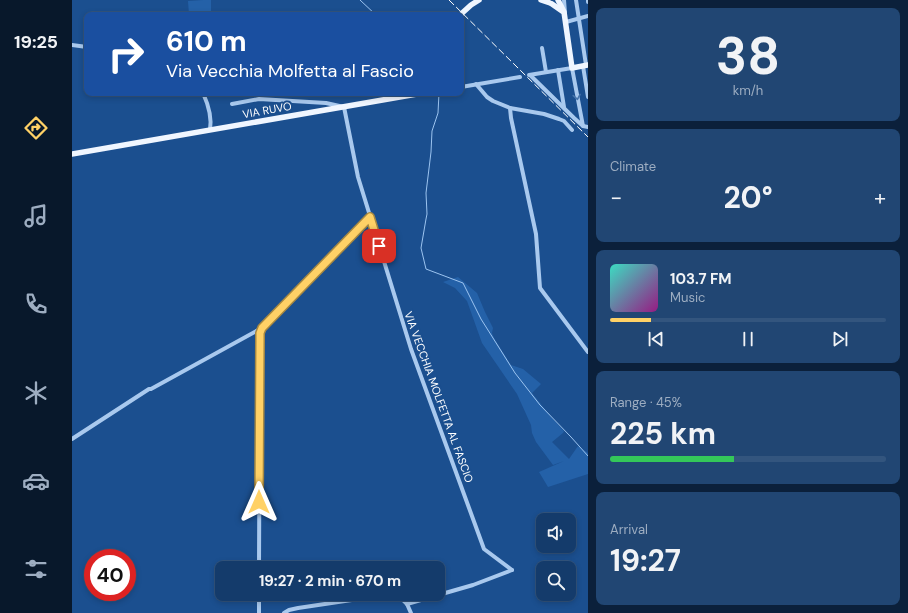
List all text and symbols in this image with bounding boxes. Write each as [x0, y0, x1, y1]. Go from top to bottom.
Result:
text: 38 [716, 22, 780, 90]
text: 610 m [166, 23, 247, 60]
icon: right [100, 28, 152, 80]
text: 19:25 [14, 30, 58, 54]
text: Via Vecchia Molfetta al Fascio [166, 59, 414, 83]
text: km/h [733, 82, 763, 99]
one-way arrow [573, 94, 581, 100]
street label: VIA RUVO [241, 99, 293, 121]
icon: directions [22, 114, 50, 142]
text: Climate [610, 158, 656, 175]
text: 20° [723, 178, 773, 217]
text: − [610, 183, 622, 212]
text: + [874, 183, 886, 212]
icon: music [22, 202, 50, 230]
pin [362, 229, 396, 263]
icon: arrive [368, 235, 390, 257]
text: 103.7 FM [670, 269, 732, 289]
text: Music [670, 289, 705, 306]
icon: phone [22, 290, 50, 318]
street label: VIA VECCHIA MOLFETTA AL FASCIO [401, 310, 477, 484]
icon: previous [645, 328, 667, 350]
icon: pause [737, 328, 759, 350]
icon: next [829, 328, 851, 350]
icon: climate [22, 379, 50, 407]
text: Range · 45% [610, 394, 682, 411]
text: 225 km [610, 414, 716, 453]
icon: car [22, 467, 50, 495]
position arrow [238, 481, 280, 523]
map controls [536, 513, 576, 601]
button: sound [536, 513, 576, 553]
text: Arrival [610, 521, 648, 538]
text: 19:27 [610, 541, 681, 580]
speed limit sign: 40 [84, 549, 136, 601]
icon: filters [22, 555, 50, 583]
button: search [536, 561, 576, 601]
text: 19:27 · 2 min · 670 m [259, 571, 401, 591]

